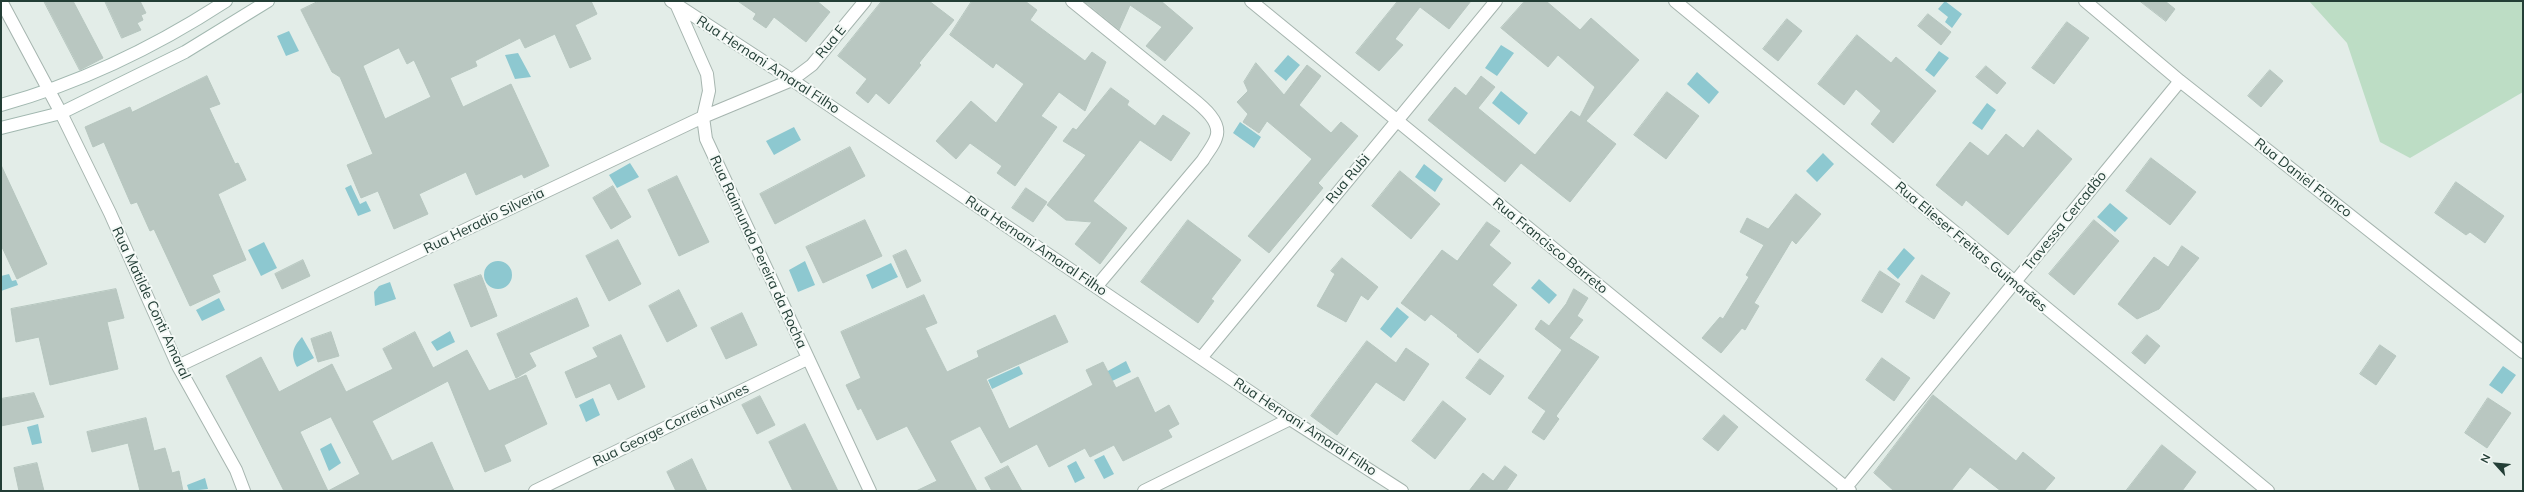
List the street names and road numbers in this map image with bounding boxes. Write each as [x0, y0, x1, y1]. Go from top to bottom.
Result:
street label: Rua Hernani Amaral Filho [693, 12, 843, 118]
street label: Rua E [812, 22, 850, 62]
street label: Rua Daniel Franco [2251, 135, 2355, 221]
street label: Rua Rubi [1323, 151, 1373, 207]
street label: Rua Raimundo Pereira da Rocha [706, 153, 810, 351]
street label: Travessa Cercadão [2020, 168, 2110, 274]
street label: Rua Elieser Freitas Guimarães [1891, 178, 2051, 316]
street label: Rua Heradio Silveria [421, 184, 547, 258]
street label: Rua Hernani Amaral Filho [962, 192, 1110, 300]
street label: Rua Francisco Barreto [1489, 194, 1611, 298]
street label: Rua Matilde Conti Amaral [108, 224, 194, 382]
street label: Rua Hernani Amaral Filho [1230, 374, 1380, 480]
street label: Rua George Correia Nunes [590, 380, 752, 470]

